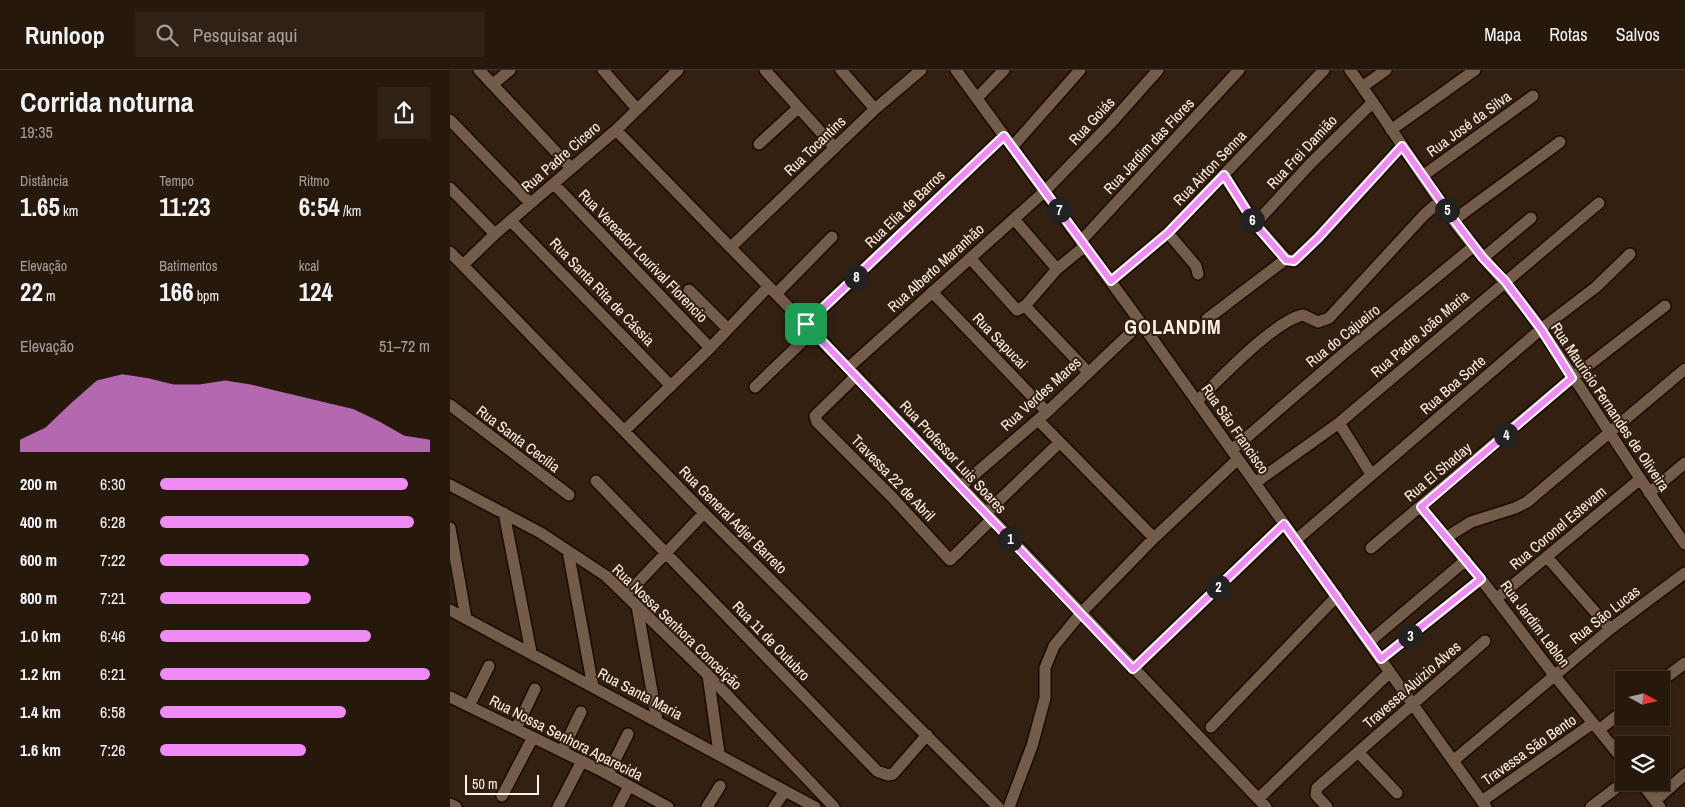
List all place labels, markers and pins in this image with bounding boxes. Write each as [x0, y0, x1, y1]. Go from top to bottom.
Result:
pin: 7 [1046, 198, 1072, 222]
pin: 5 [1434, 198, 1460, 222]
pin: 6 [1240, 208, 1264, 232]
pin: 8 [844, 264, 868, 290]
pin [785, 303, 827, 345]
pin: 4 [1494, 422, 1518, 448]
pin: 1 [998, 526, 1022, 552]
pin: 2 [1206, 574, 1230, 600]
pin: 3 [1398, 624, 1422, 648]

